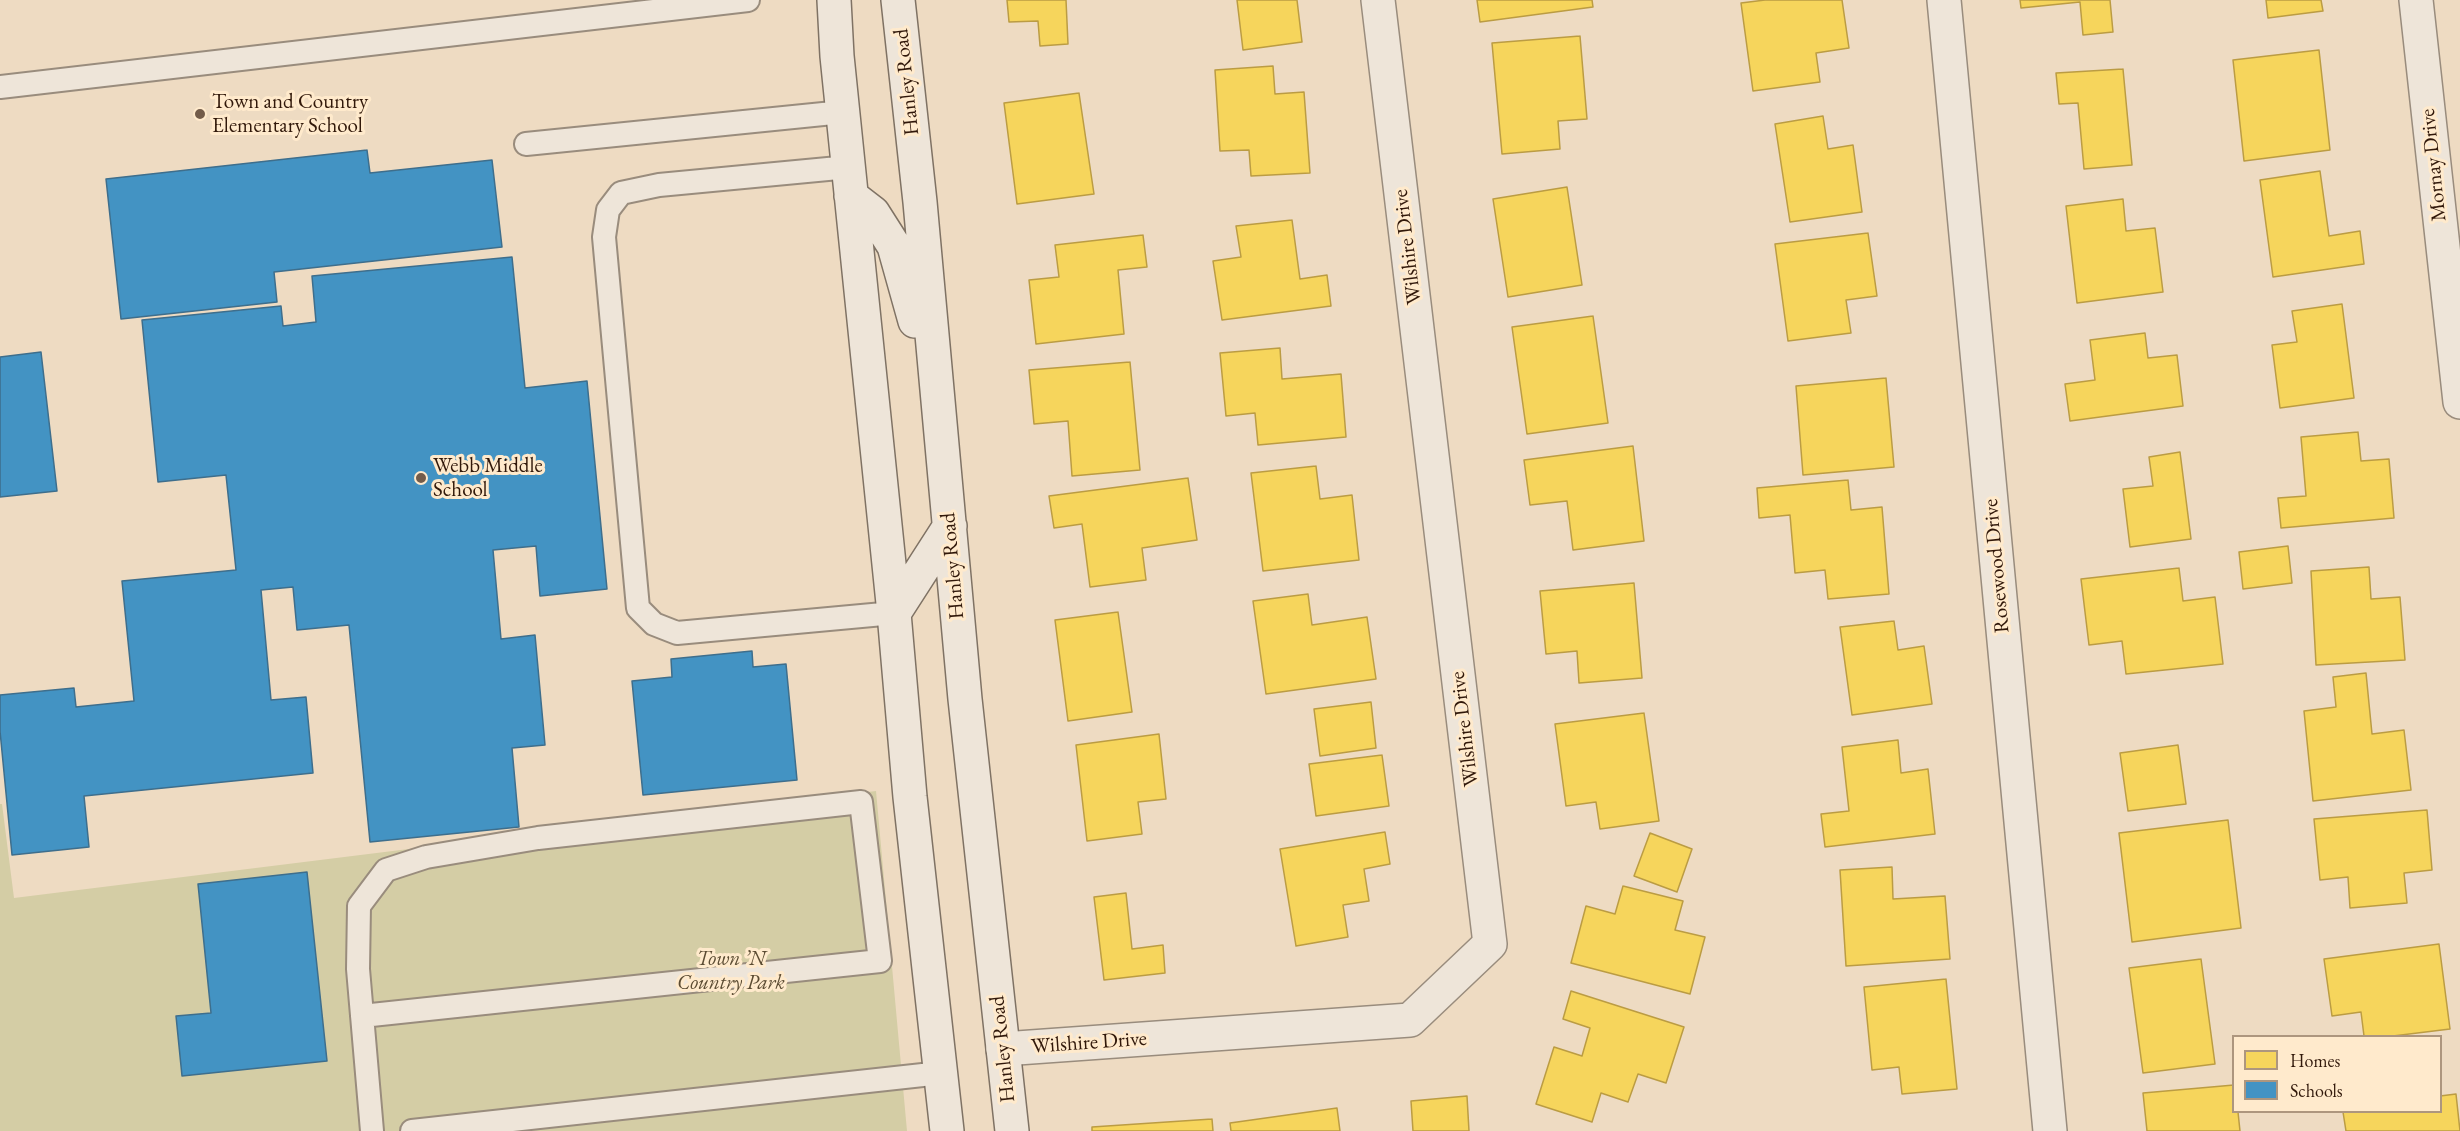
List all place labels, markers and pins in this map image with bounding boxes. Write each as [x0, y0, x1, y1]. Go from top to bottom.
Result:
place label: Town and Country Elementary School [212, 89, 368, 139]
marker: Town and Country Elementary School [193, 107, 207, 121]
place label: Webb Middle School [433, 453, 543, 503]
marker: Webb Middle School [414, 471, 428, 485]

